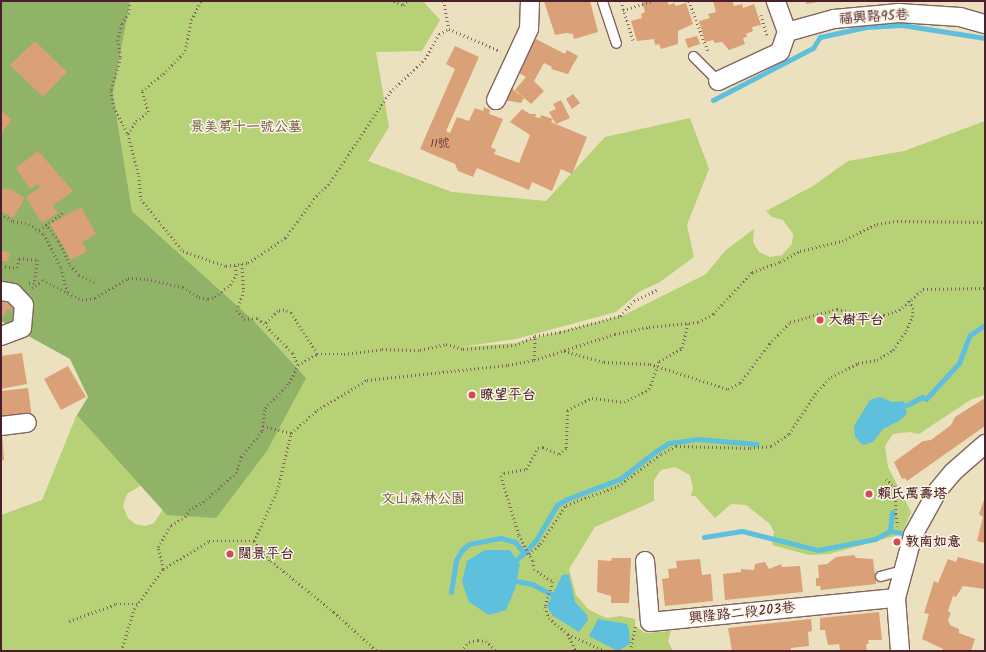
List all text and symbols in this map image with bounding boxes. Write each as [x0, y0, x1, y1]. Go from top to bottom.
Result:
street label: 福興路95巷 [838, 6, 910, 28]
park label: 景美第十一號公墓 [190, 119, 302, 135]
house number: 11號 [430, 137, 450, 151]
place label: 大樹平台 [828, 312, 884, 328]
marker: 大樹平台 [815, 315, 825, 325]
place label: 瞭望平台 [480, 387, 536, 403]
marker: 瞭望平台 [467, 390, 477, 400]
place label: 賴氏萬壽塔 [877, 486, 947, 502]
marker: 賴氏萬壽塔 [864, 489, 874, 499]
park label: 文山森林公園 [381, 491, 465, 507]
place label: 敦南如意 [905, 534, 961, 550]
marker: 敦南如意 [892, 537, 902, 547]
place label: 闊景平台 [238, 546, 294, 562]
marker: 闊景平台 [225, 549, 235, 559]
street label: 興隆路二段203巷 [688, 599, 796, 627]

